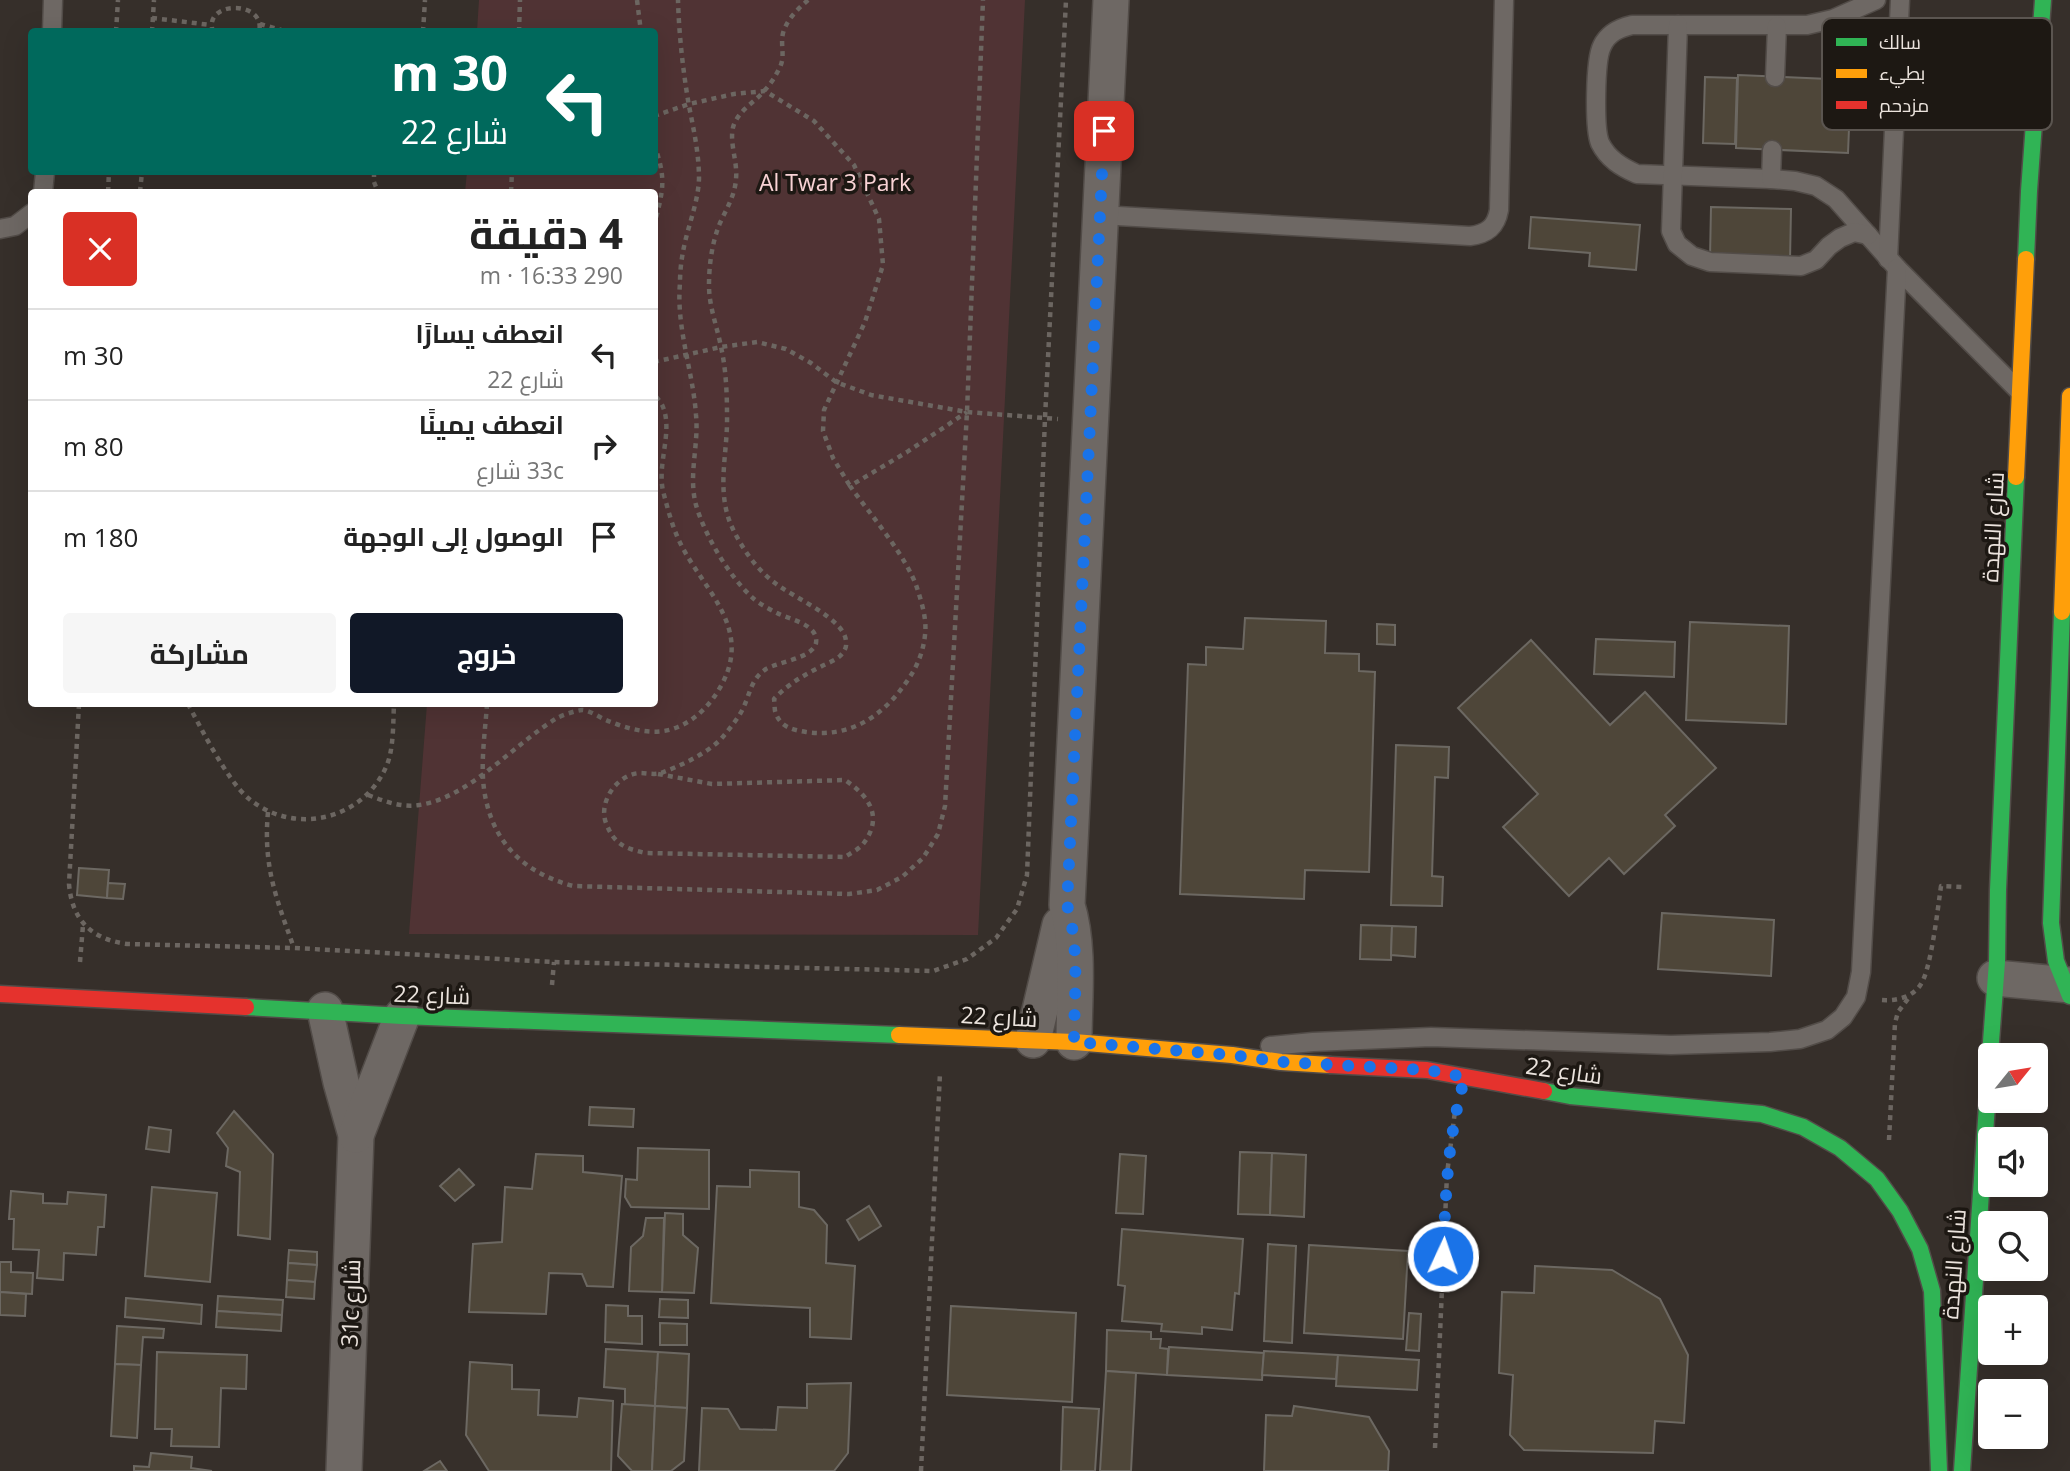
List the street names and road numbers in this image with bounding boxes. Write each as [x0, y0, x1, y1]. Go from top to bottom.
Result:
street label: شارع النهدة [1973, 471, 2012, 583]
street label: شارع 22 [393, 977, 471, 1012]
street label: شارع 22 [960, 998, 1038, 1035]
street label: شارع 22 [1524, 1049, 1604, 1092]
street label: شارع النهدة [1933, 1208, 1974, 1320]
street label: 31c شارع [332, 1259, 369, 1347]

